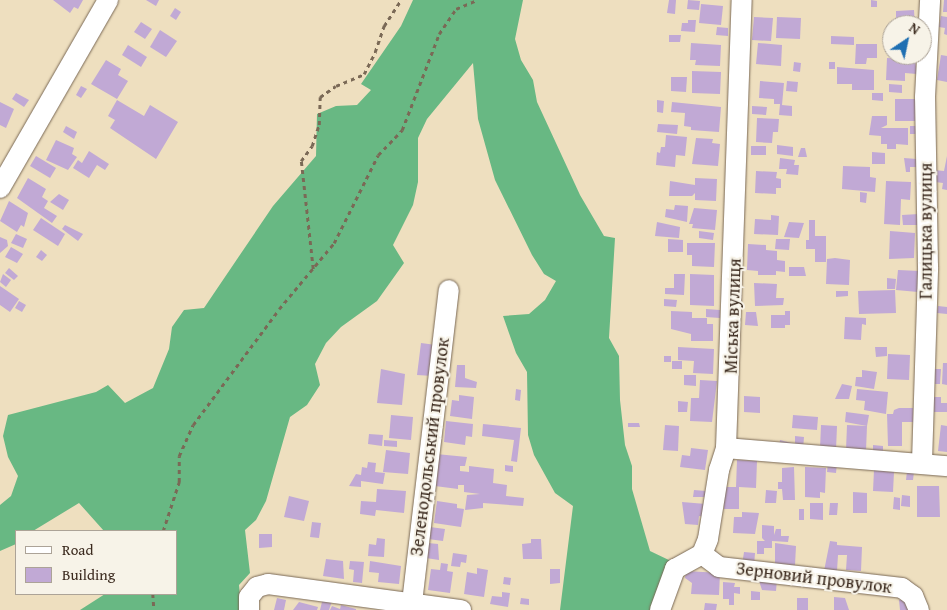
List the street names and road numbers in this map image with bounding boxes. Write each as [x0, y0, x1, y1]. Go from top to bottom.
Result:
street label: Галицька вулиця [915, 163, 937, 299]
street label: Міська вулиця [720, 258, 746, 374]
street label: Зеленодольський провулок [406, 337, 454, 557]
street label: Зерновий провулок [735, 558, 893, 598]

